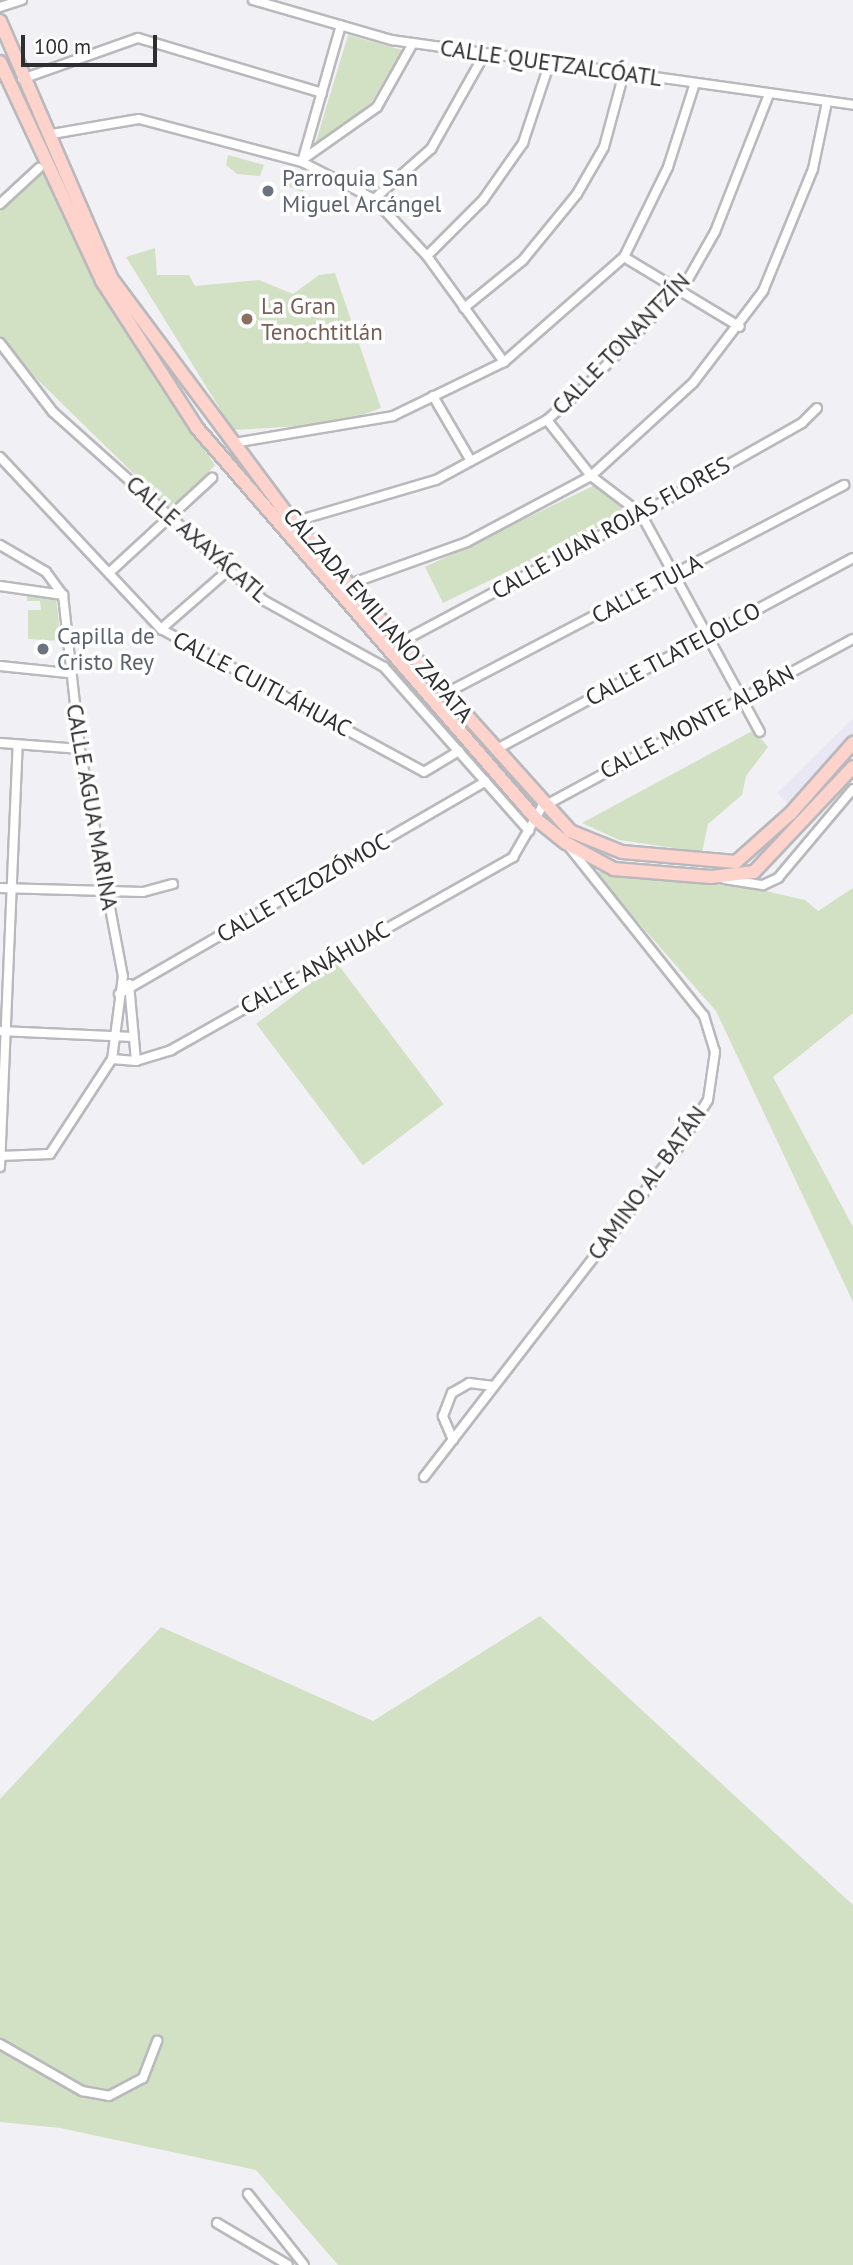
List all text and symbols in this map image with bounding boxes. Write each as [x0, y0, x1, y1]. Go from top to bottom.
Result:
scale bar [24, 21, 161, 65]
text: 100 m [34, 33, 91, 60]
street label: CALLE QUETZALCÓATL [438, 34, 664, 92]
place label: Parroquia San Miguel Arcángel [282, 164, 442, 218]
marker: Parroquia San Miguel Arcángel [260, 183, 276, 199]
street label: CALLE TONANTZÍN [546, 267, 696, 421]
place label: La Gran Tenochtitlán [261, 292, 383, 346]
marker: La Gran Tenochtitlán [239, 311, 255, 327]
street label: CALLE JUAN ROJAS FLORES [487, 451, 735, 605]
street label: CALLE AXAYÁCATL [120, 470, 274, 608]
street label: CALZADA EMILIANO ZAPATA [277, 501, 479, 729]
street label: CALLE TULA [587, 548, 707, 630]
street label: CALLE TLATELOLCO [581, 596, 765, 712]
place label: Capilla de Cristo Rey [57, 622, 155, 676]
street label: CALLE CUITLÁHUAC [168, 625, 356, 743]
marker: Capilla de Cristo Rey [35, 641, 51, 657]
street label: CALLE MONTE ALBÁN [595, 659, 799, 785]
street label: CALLE AGUA MARINA [60, 701, 124, 913]
street label: CALLE TEZOZÓMOC [212, 827, 394, 949]
street label: CALLE ANÁHUAC [235, 915, 395, 1021]
street label: CAMINO AL BATÁN [581, 1100, 713, 1266]

